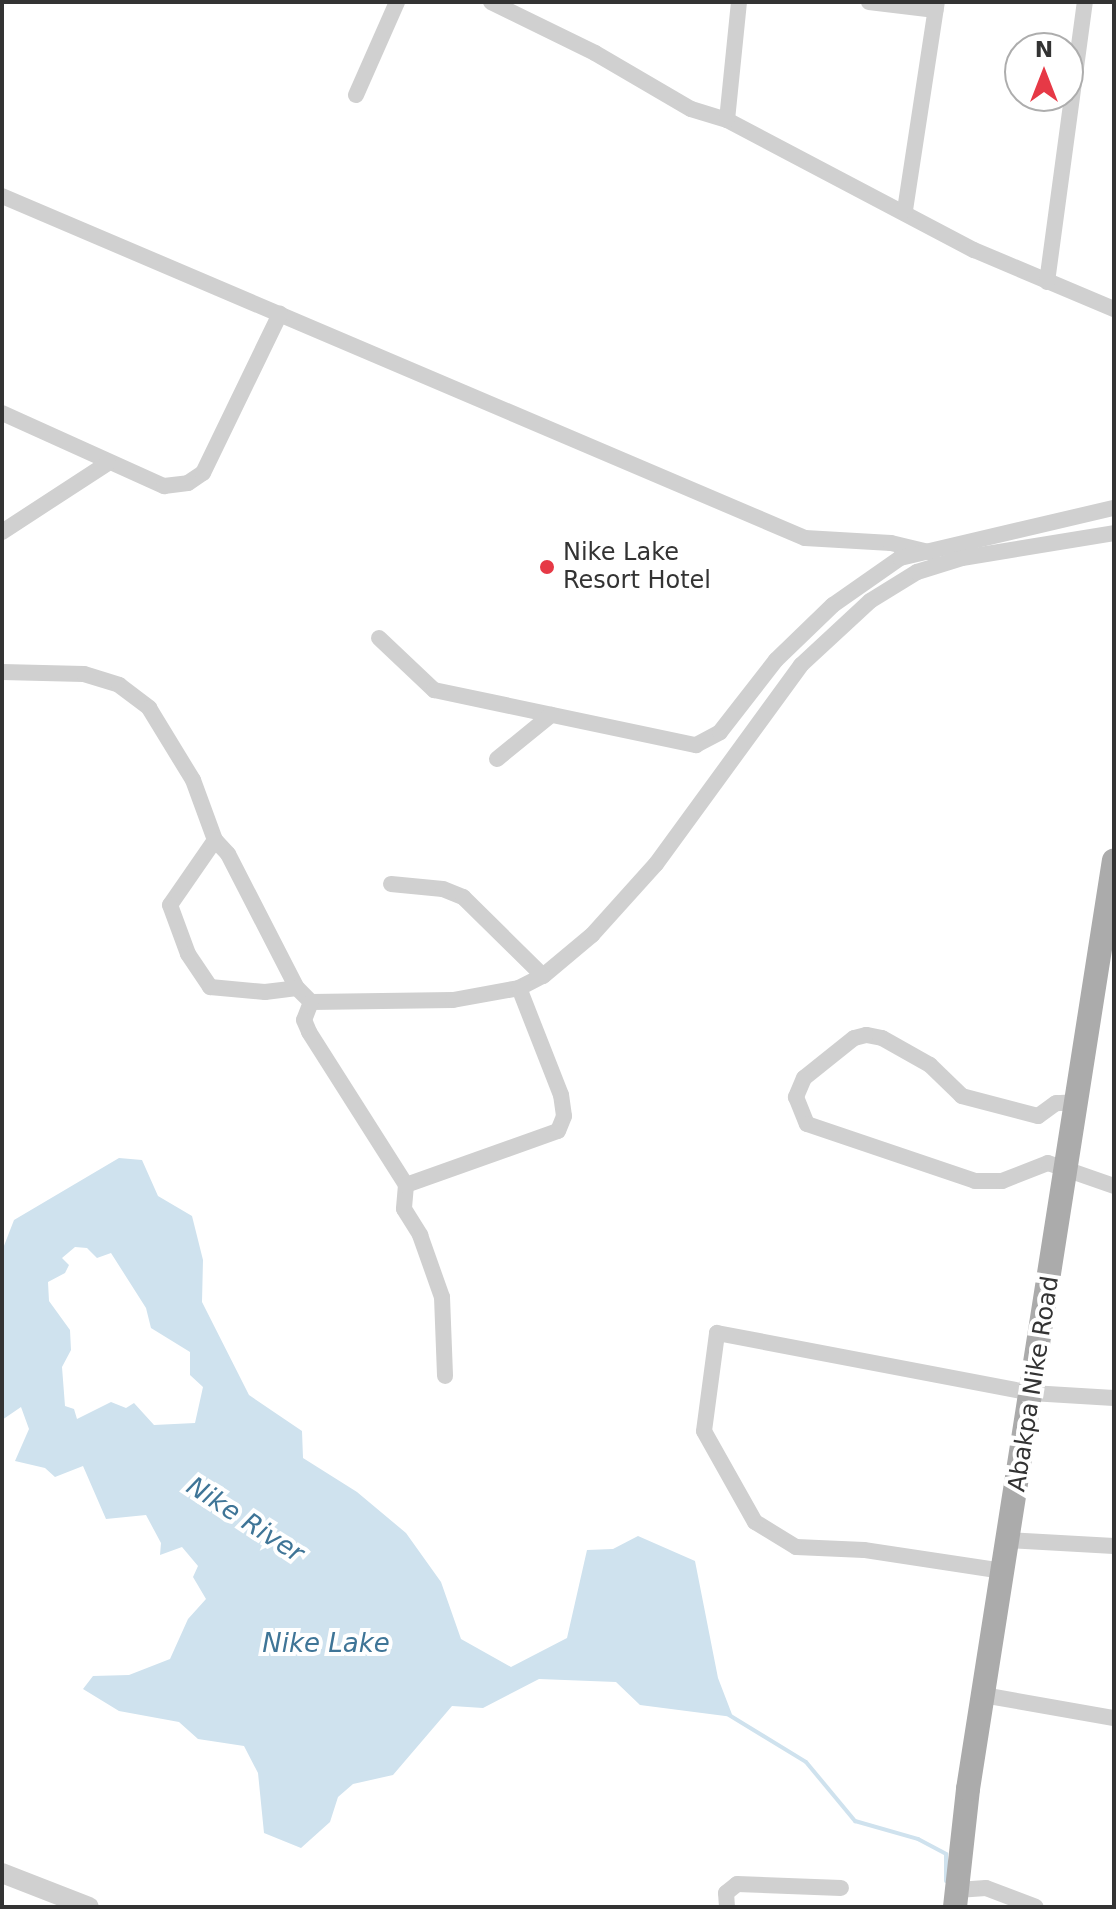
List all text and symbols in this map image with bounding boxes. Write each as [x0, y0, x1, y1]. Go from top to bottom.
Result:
north arrow [1004, 32, 1084, 112]
text: N [1035, 37, 1053, 62]
place label: Nike Lake Resort Hotel [563, 539, 711, 595]
marker: Nike Lake Resort Hotel [538, 558, 556, 576]
street label: Abakpa Nike Road [1003, 1274, 1065, 1494]
water label: Nike River [181, 1471, 309, 1569]
water label: Nike Lake [262, 1628, 390, 1660]

